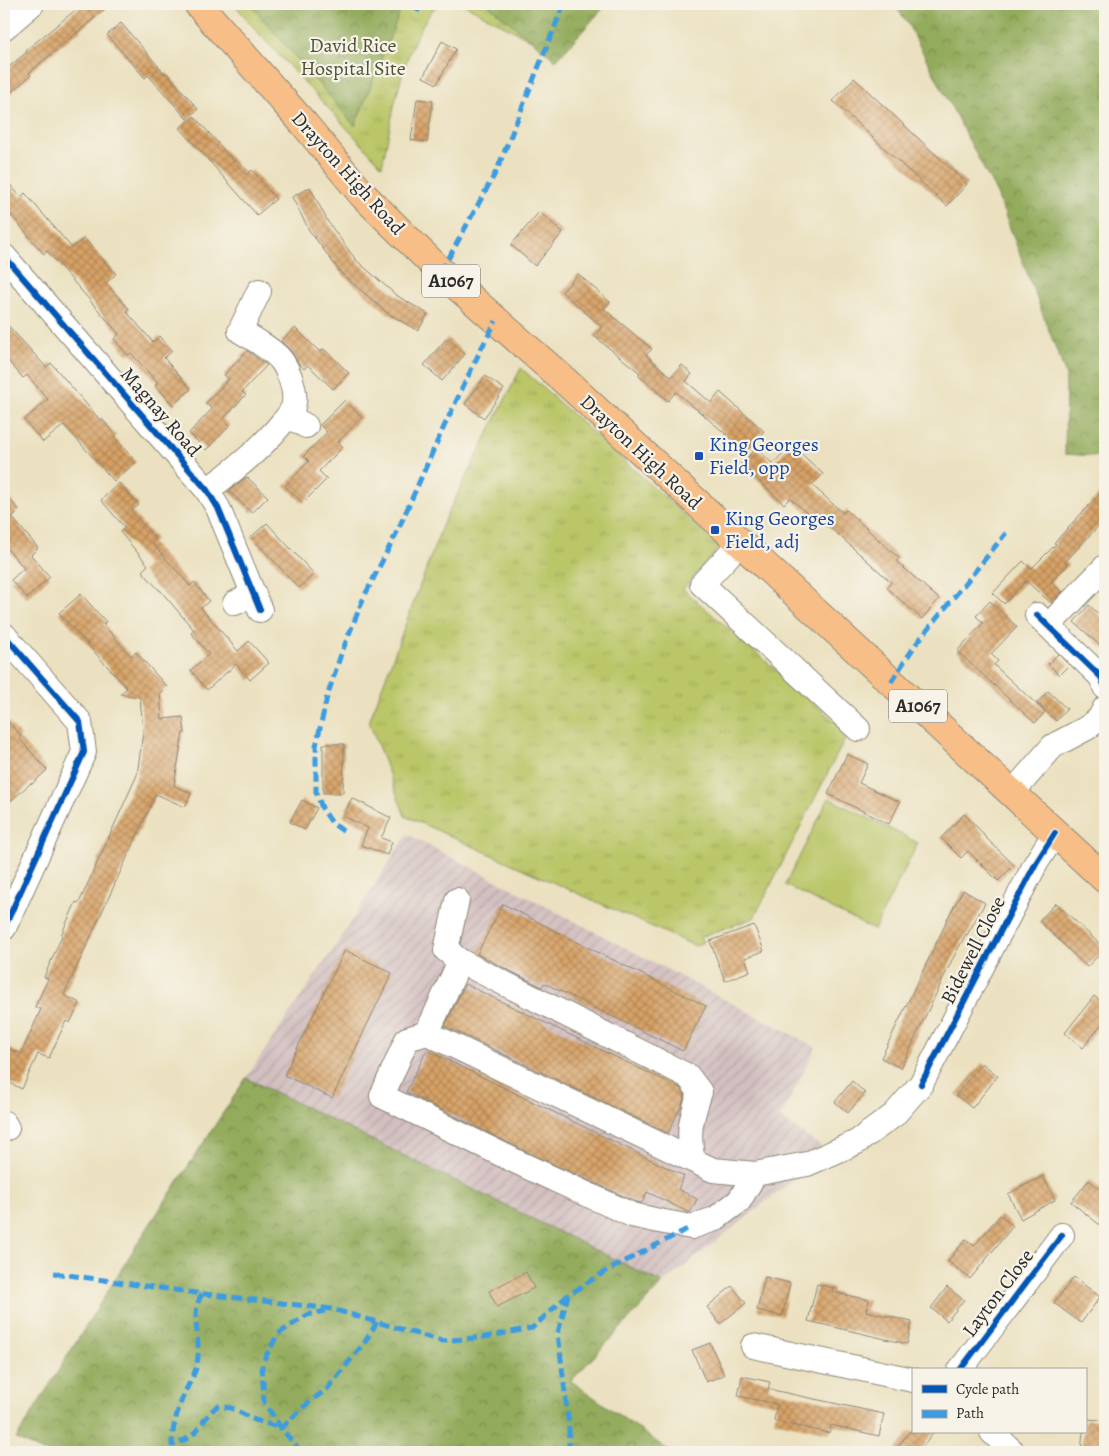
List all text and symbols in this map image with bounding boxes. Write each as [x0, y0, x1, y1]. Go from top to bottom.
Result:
park label: David Rice Hospital Site [300, 32, 406, 82]
street label: Drayton High Road [285, 105, 411, 241]
road number: A1067 [422, 264, 480, 298]
street label: Magnay Road [115, 361, 208, 463]
street label: Drayton High Road [574, 388, 708, 516]
place label: King Georges Field, opp [709, 431, 819, 481]
marker: King Georges Field, opp [693, 450, 705, 462]
place label: King Georges Field, adj [725, 505, 835, 555]
marker: King Georges Field, adj [709, 524, 721, 536]
road number: A1067 [889, 689, 947, 722]
street label: Bidewell Close [934, 891, 1012, 1009]
street label: Layton Close [956, 1243, 1040, 1343]
legend [912, 1368, 1086, 1434]
text: Cycle path [956, 1379, 1019, 1399]
text: Path [956, 1403, 984, 1423]

